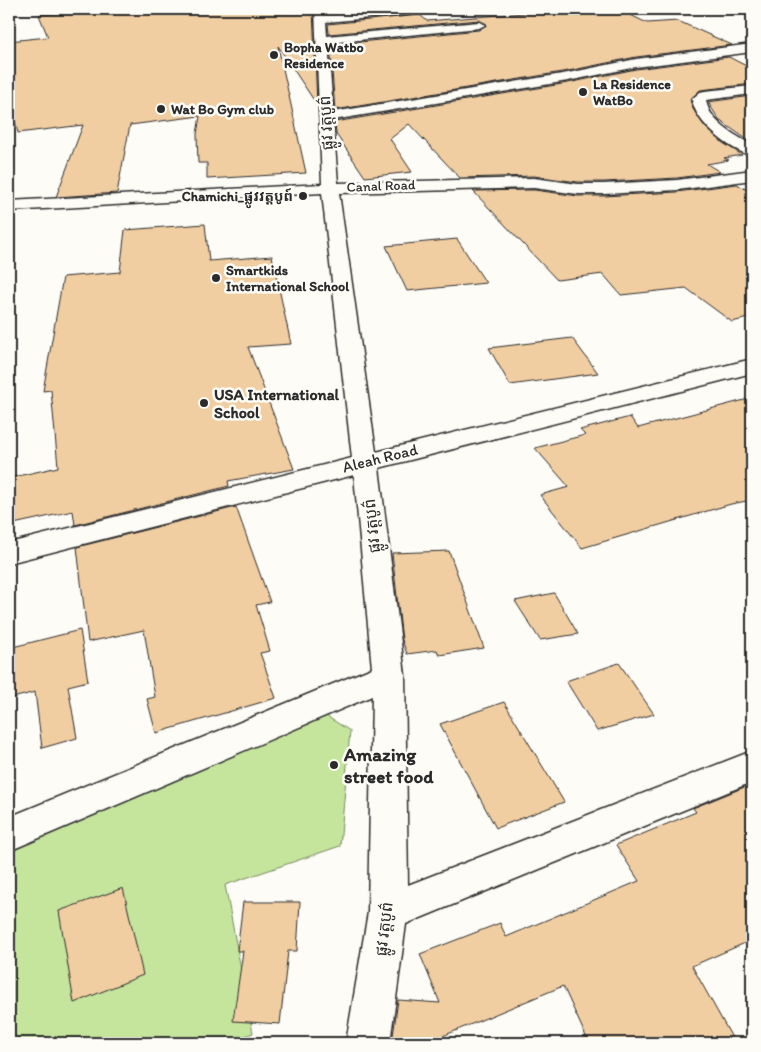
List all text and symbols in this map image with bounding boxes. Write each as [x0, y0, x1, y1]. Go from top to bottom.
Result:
place label: Bopha Watbo Residence [284, 39, 364, 72]
marker: Bopha Watbo Residence [268, 49, 280, 61]
place label: La Residence WatBo [593, 76, 671, 109]
marker: La Residence WatBo [577, 86, 589, 98]
street label: ផ្លូវ វត្តបូព៌ [314, 95, 342, 151]
place label: Wat Bo Gym club [171, 101, 274, 118]
marker: Wat Bo Gym club [155, 103, 167, 115]
street label: Canal Road [346, 176, 416, 196]
place label: Chamichi_ផ្លូវវត្តបូព៍ [182, 188, 293, 209]
marker: Chamichi_ផ្លូវវត្តបូព៍ [297, 190, 309, 202]
place label: Smartkids International School [226, 262, 350, 295]
marker: Smartkids International School [210, 272, 222, 284]
place label: USA International School [214, 385, 340, 422]
marker: USA International School [198, 397, 210, 409]
street label: Aleah Road [340, 439, 420, 477]
street label: ផ្លូវ វត្តបូព៌ [358, 497, 389, 554]
place label: Amazing street food [343, 743, 434, 788]
marker: Amazing street food [328, 759, 340, 771]
street label: ផ្លូវ វត្តបូព៌ [370, 901, 401, 958]

